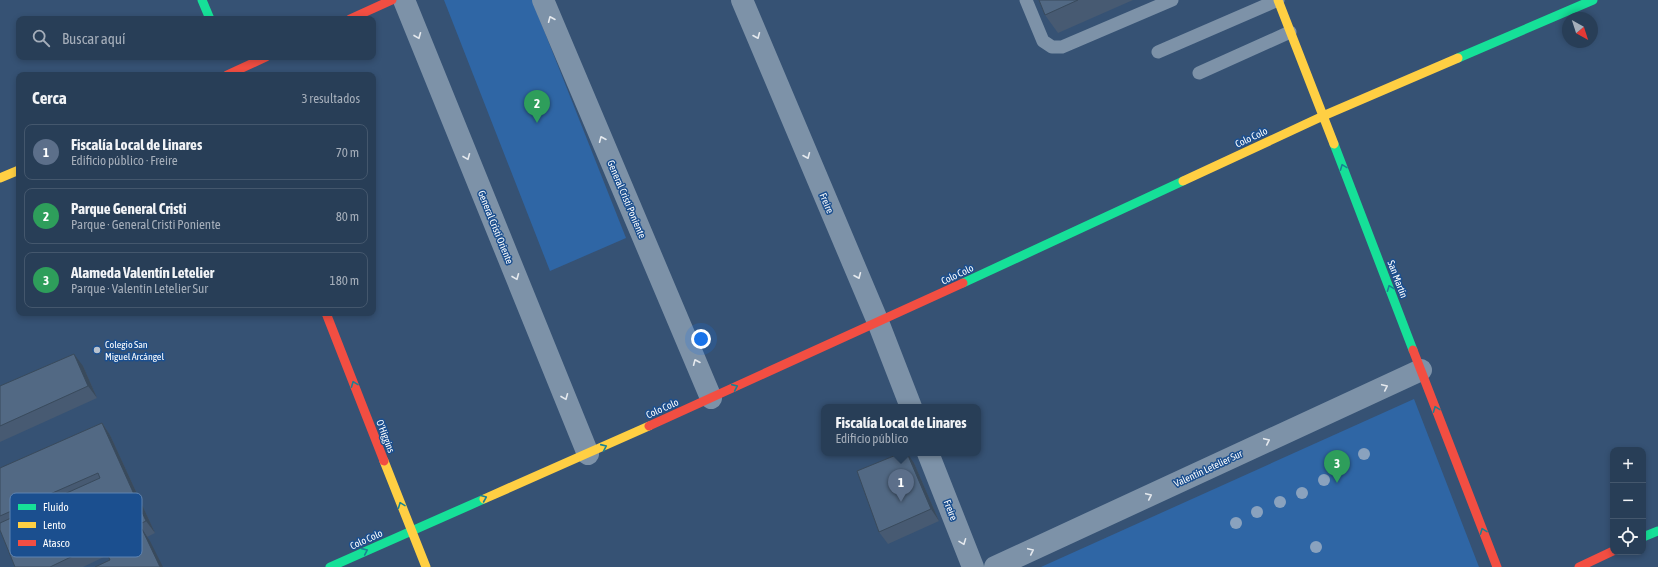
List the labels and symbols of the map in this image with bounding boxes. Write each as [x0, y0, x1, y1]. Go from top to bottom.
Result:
north arrow [1562, 12, 1598, 48]
one-way arrow [548, 16, 556, 23]
one-way arrow [752, 31, 760, 39]
one-way arrow [414, 33, 422, 40]
pin: 2 [524, 90, 550, 123]
street label: Colo Colo [1233, 125, 1269, 150]
one-way arrow [599, 136, 607, 144]
one-way arrow [462, 152, 470, 160]
one-way arrow [803, 152, 811, 159]
street label: General Cristi Poniente [605, 158, 648, 240]
one-way arrow [1339, 163, 1347, 170]
street label: General Cristi Oriente [476, 189, 515, 266]
street label: Freire [817, 191, 836, 215]
street label: San Martín [1385, 259, 1410, 300]
street label: Colo Colo [939, 262, 975, 287]
one-way arrow [853, 271, 861, 279]
one-way arrow [511, 273, 519, 281]
one-way arrow [1386, 285, 1394, 292]
your location [691, 329, 711, 349]
place label: Colegio San Miguel Arcángel [105, 339, 164, 362]
marker: Colegio San Miguel Arcángel [92, 345, 102, 355]
one-way arrow [693, 359, 701, 367]
one-way arrow [351, 380, 359, 388]
one-way arrow [730, 384, 738, 392]
one-way arrow [1380, 384, 1388, 392]
one-way arrow [560, 393, 568, 401]
street label: Colo Colo [644, 396, 680, 420]
one-way arrow [1433, 406, 1441, 413]
street label: O'Higgins [374, 418, 397, 455]
one-way arrow [1262, 438, 1270, 446]
one-way arrow [599, 444, 607, 452]
street label: Valentín Letelier Sur [1172, 447, 1245, 489]
pin: 3 [1324, 450, 1350, 483]
pin: 1 [888, 469, 914, 502]
legend [10, 493, 142, 557]
one-way arrow [1144, 493, 1152, 501]
one-way arrow [481, 495, 488, 503]
street label: Freire [942, 498, 960, 522]
text: Fluido [43, 501, 69, 513]
one-way arrow [398, 501, 406, 508]
text: Lento [43, 519, 66, 531]
street label: Colo Colo [348, 527, 384, 551]
one-way arrow [1480, 527, 1488, 534]
text: Atasco [43, 537, 70, 549]
one-way arrow [958, 537, 966, 545]
one-way arrow [361, 548, 369, 556]
one-way arrow [1026, 548, 1034, 556]

